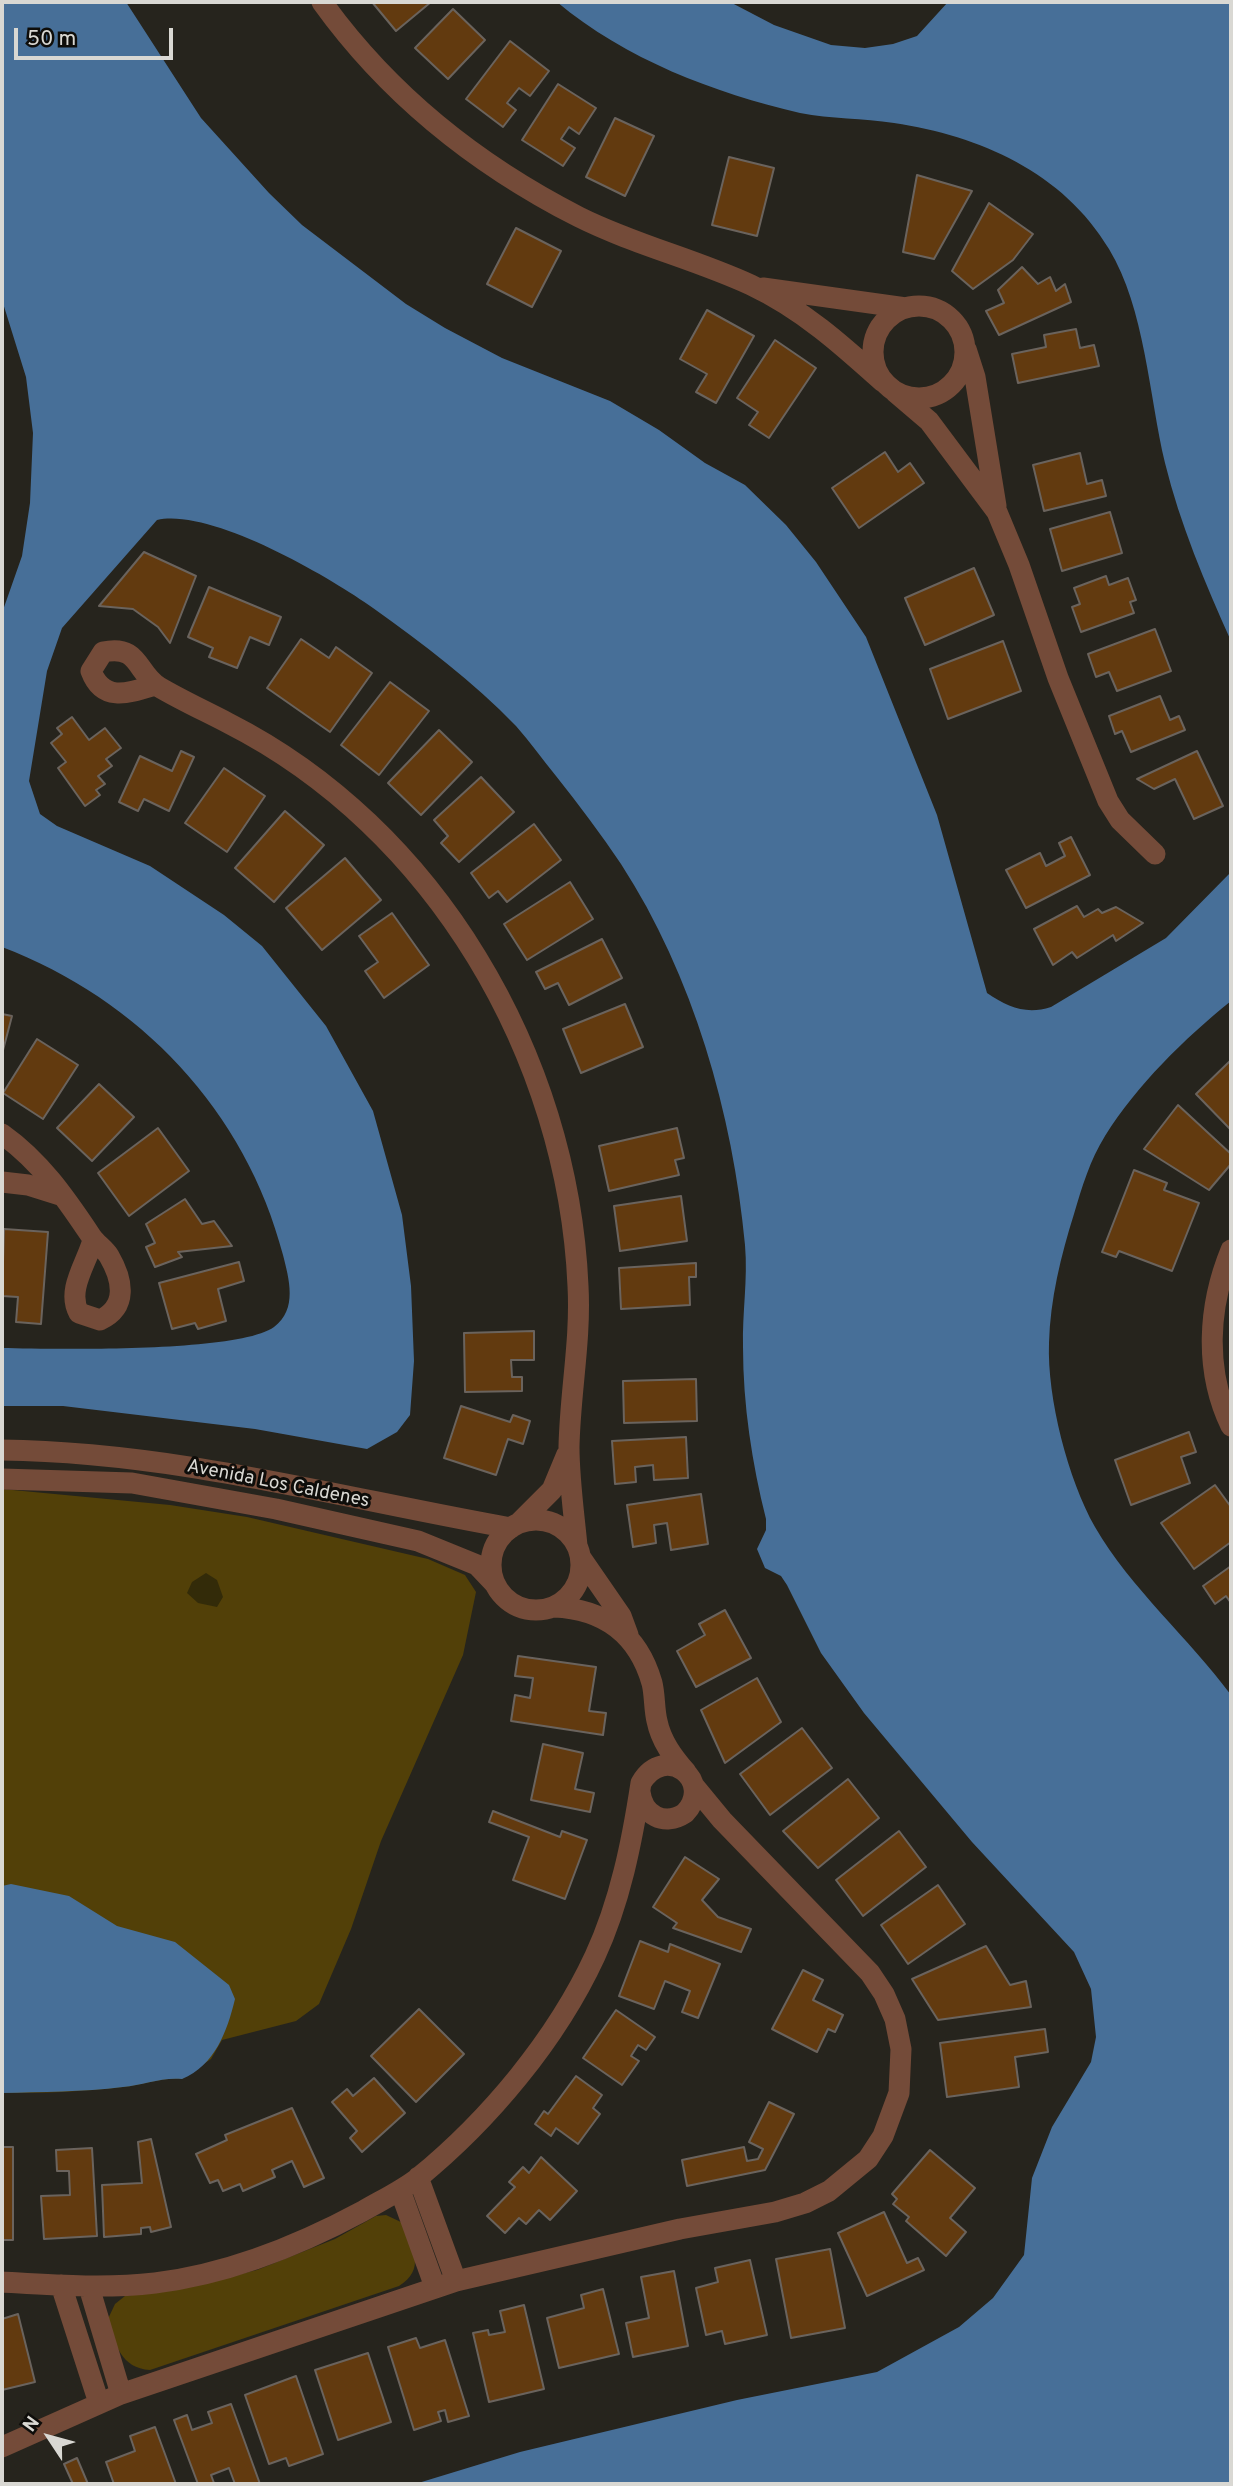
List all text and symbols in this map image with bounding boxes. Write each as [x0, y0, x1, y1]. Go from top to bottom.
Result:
scale bar [18, 14, 177, 58]
text: 50 m [27, 26, 76, 53]
street label: Avenida Los Caldenes [185, 1456, 371, 1514]
north arrow [14, 2402, 84, 2472]
text: N [18, 2412, 46, 2437]

